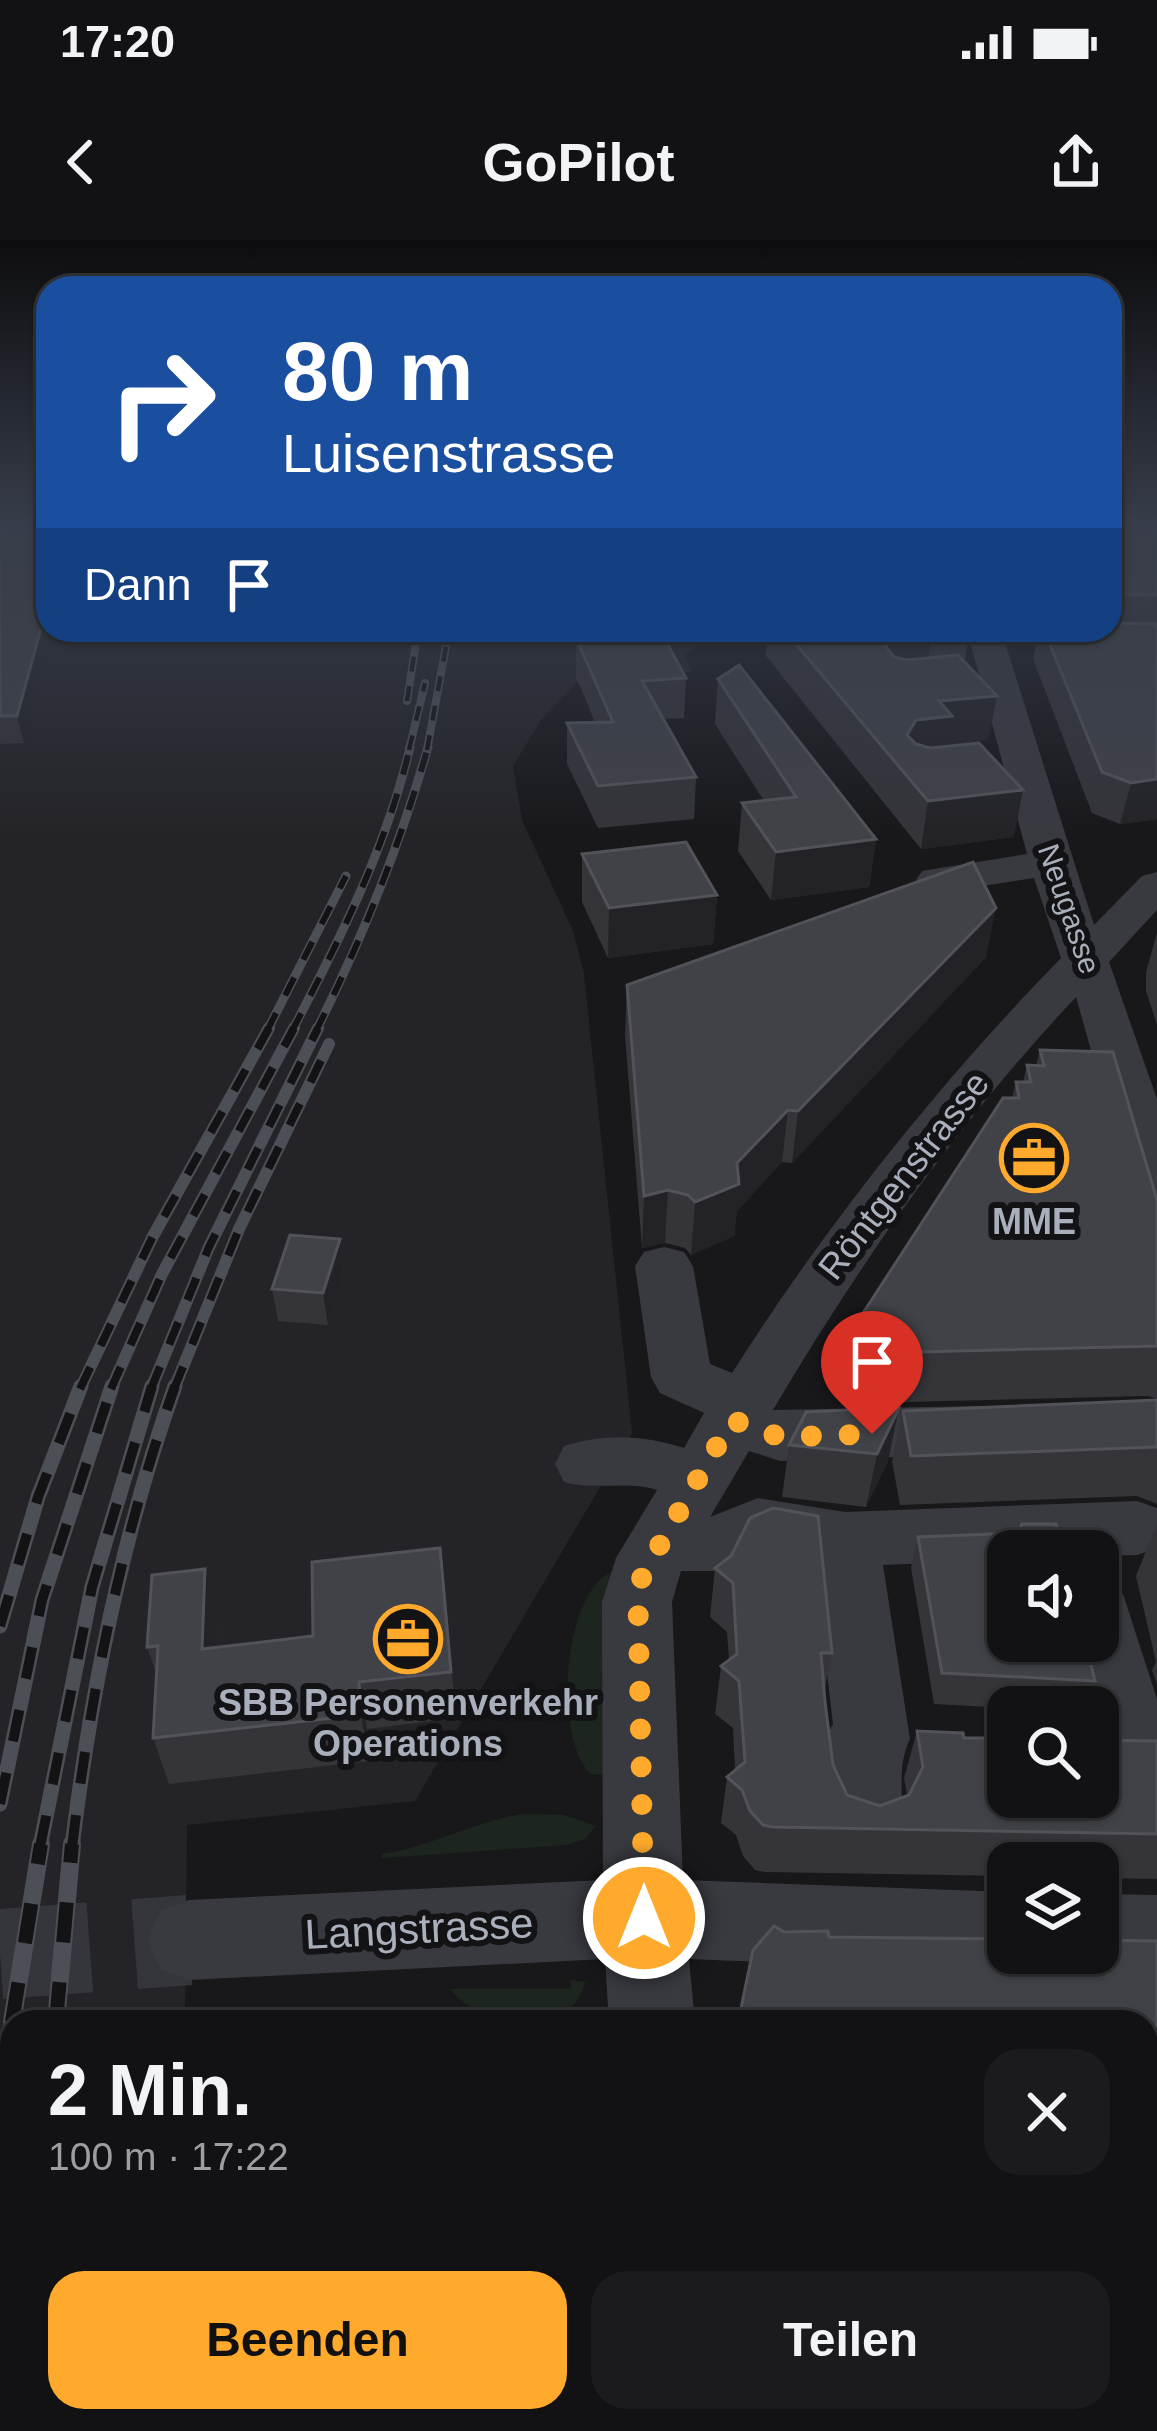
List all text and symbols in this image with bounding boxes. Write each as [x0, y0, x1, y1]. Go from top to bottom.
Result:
text: 17:20 [60, 16, 175, 67]
icon: back [48, 129, 114, 195]
icon: share [1043, 129, 1109, 195]
text: GoPilot [483, 132, 674, 192]
icon: right [84, 324, 240, 480]
text: 80 m [282, 324, 473, 418]
text: Luisenstrasse [282, 423, 615, 483]
icon: arrive [216, 552, 282, 618]
text: Dann [84, 559, 192, 610]
street label: Neugasse [1032, 840, 1107, 978]
street label: Röntgenstrasse [810, 1063, 997, 1287]
office icon: MME [999, 1123, 1069, 1193]
place label: MME [992, 1201, 1076, 1242]
pin [821, 1311, 923, 1434]
icon: arrive [839, 1329, 905, 1395]
map controls [987, 1530, 1119, 1974]
button: sound [987, 1530, 1119, 1662]
office icon: SBB Personenverkehr Operations [373, 1604, 443, 1674]
place label: SBB Personenverkehr Operations [218, 1682, 598, 1764]
button: search [987, 1686, 1119, 1818]
button: layers [987, 1842, 1119, 1974]
position arrow [581, 1855, 707, 1981]
street label: Langstrasse [304, 1899, 535, 1958]
button: close [984, 2049, 1110, 2175]
text: 2 Min. [48, 2050, 252, 2130]
text: 100 m · 17:22 [48, 2135, 289, 2178]
button: Beenden [48, 2271, 567, 2409]
button: Teilen [591, 2271, 1110, 2409]

